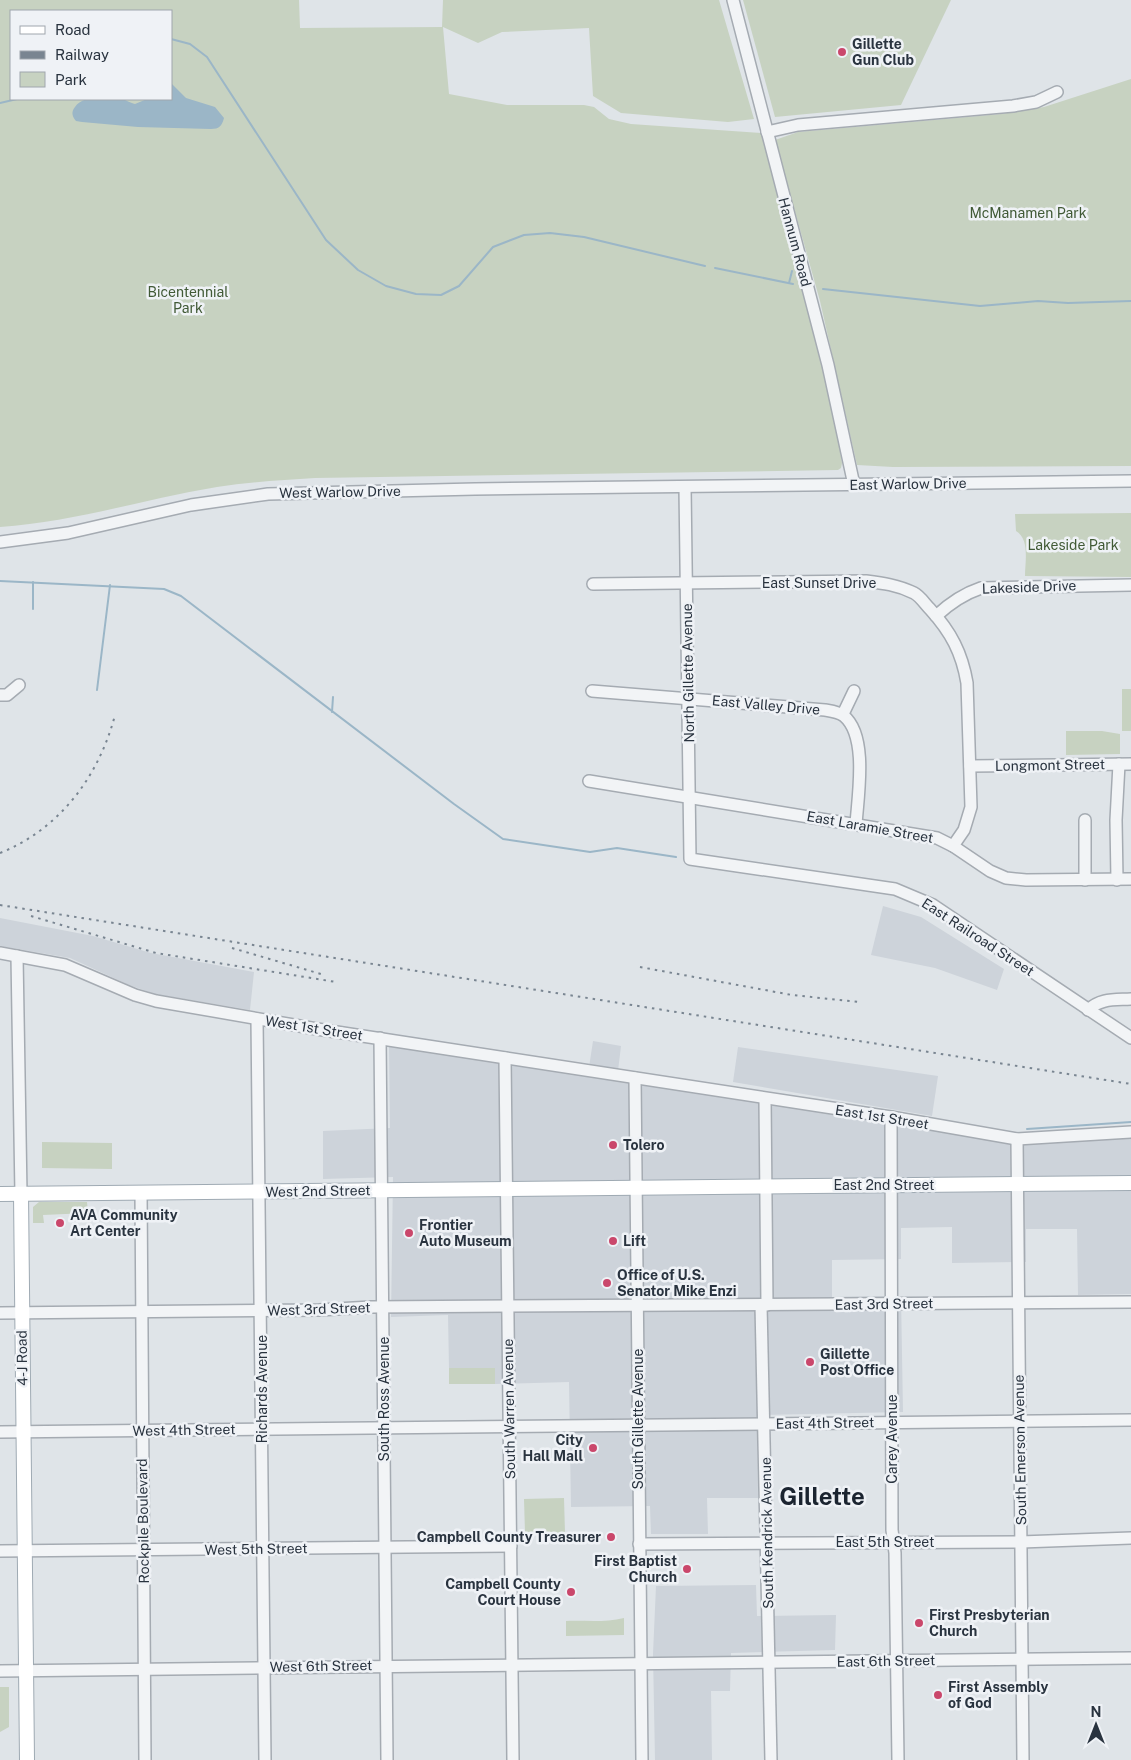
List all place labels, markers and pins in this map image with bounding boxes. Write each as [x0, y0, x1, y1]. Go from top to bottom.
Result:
place label: Gillette Gun Club [852, 36, 914, 68]
marker: Gillette Gun Club [836, 46, 848, 58]
place label: Tolero [623, 1137, 665, 1153]
marker: Tolero [607, 1139, 619, 1151]
place label: AVA Community Art Center [70, 1207, 178, 1239]
marker: AVA Community Art Center [54, 1217, 66, 1229]
place label: Frontier Auto Museum [419, 1217, 512, 1249]
marker: Frontier Auto Museum [403, 1227, 415, 1239]
place label: Lift [623, 1233, 646, 1249]
marker: Lift [607, 1235, 619, 1247]
place label: Office of U.S. Senator Mike Enzi [617, 1267, 736, 1299]
marker: Office of U.S. Senator Mike Enzi [601, 1277, 613, 1289]
place label: Gillette Post Office [820, 1346, 894, 1378]
marker: Gillette Post Office [804, 1356, 816, 1368]
place label: City Hall Mall [522, 1432, 583, 1464]
marker: City Hall Mall [587, 1442, 599, 1454]
place label: Campbell County Treasurer [417, 1529, 601, 1545]
marker: Campbell County Treasurer [605, 1531, 617, 1543]
place label: First Baptist Church [594, 1553, 677, 1585]
marker: First Baptist Church [681, 1563, 693, 1575]
place label: Campbell County Court House [445, 1576, 561, 1608]
marker: Campbell County Court House [565, 1586, 577, 1598]
place label: First Presbyterian Church [929, 1607, 1050, 1639]
marker: First Presbyterian Church [913, 1617, 925, 1629]
place label: First Assembly of God [948, 1679, 1048, 1711]
marker: First Assembly of God [932, 1689, 944, 1701]

